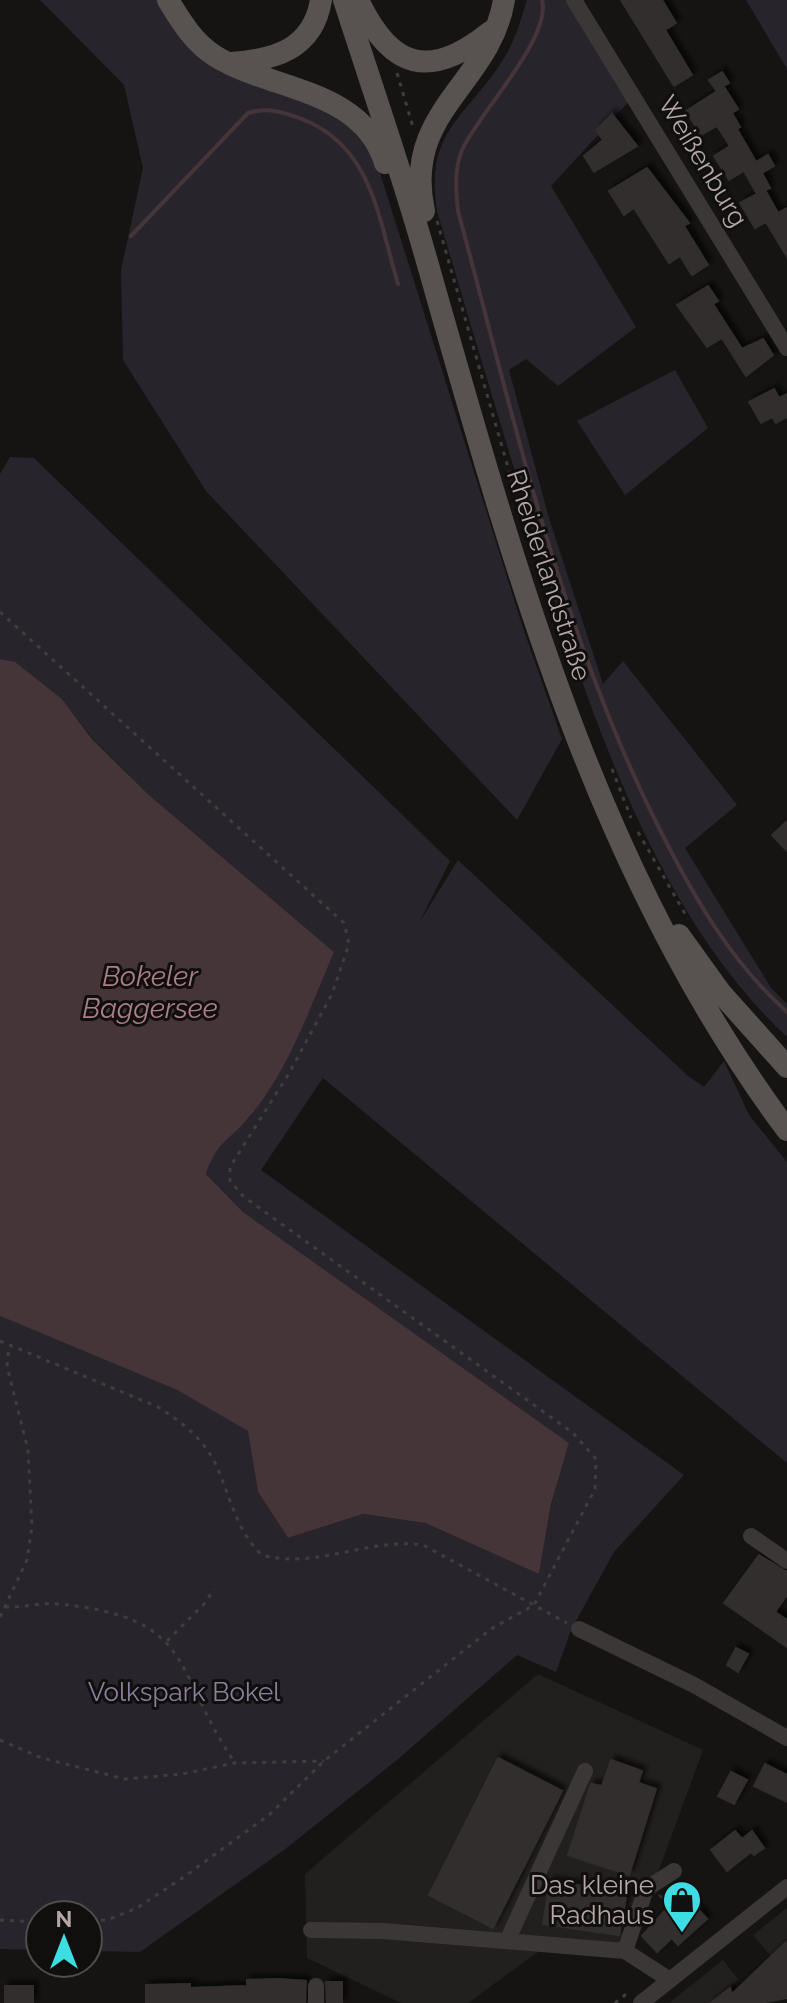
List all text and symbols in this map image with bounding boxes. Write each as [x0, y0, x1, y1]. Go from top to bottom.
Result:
street label: Weißenburg [652, 90, 754, 232]
street label: Rheiderlandstraße [501, 466, 597, 684]
water label: Bokeler Baggersee [82, 960, 218, 1025]
park label: Volkspark Bokel [88, 1677, 281, 1707]
place label: Das kleine Radhaus [530, 1870, 654, 1930]
shop icon: Das kleine Radhaus [661, 1879, 703, 1934]
north arrow [24, 1899, 104, 1979]
text: N [56, 1906, 72, 1932]

